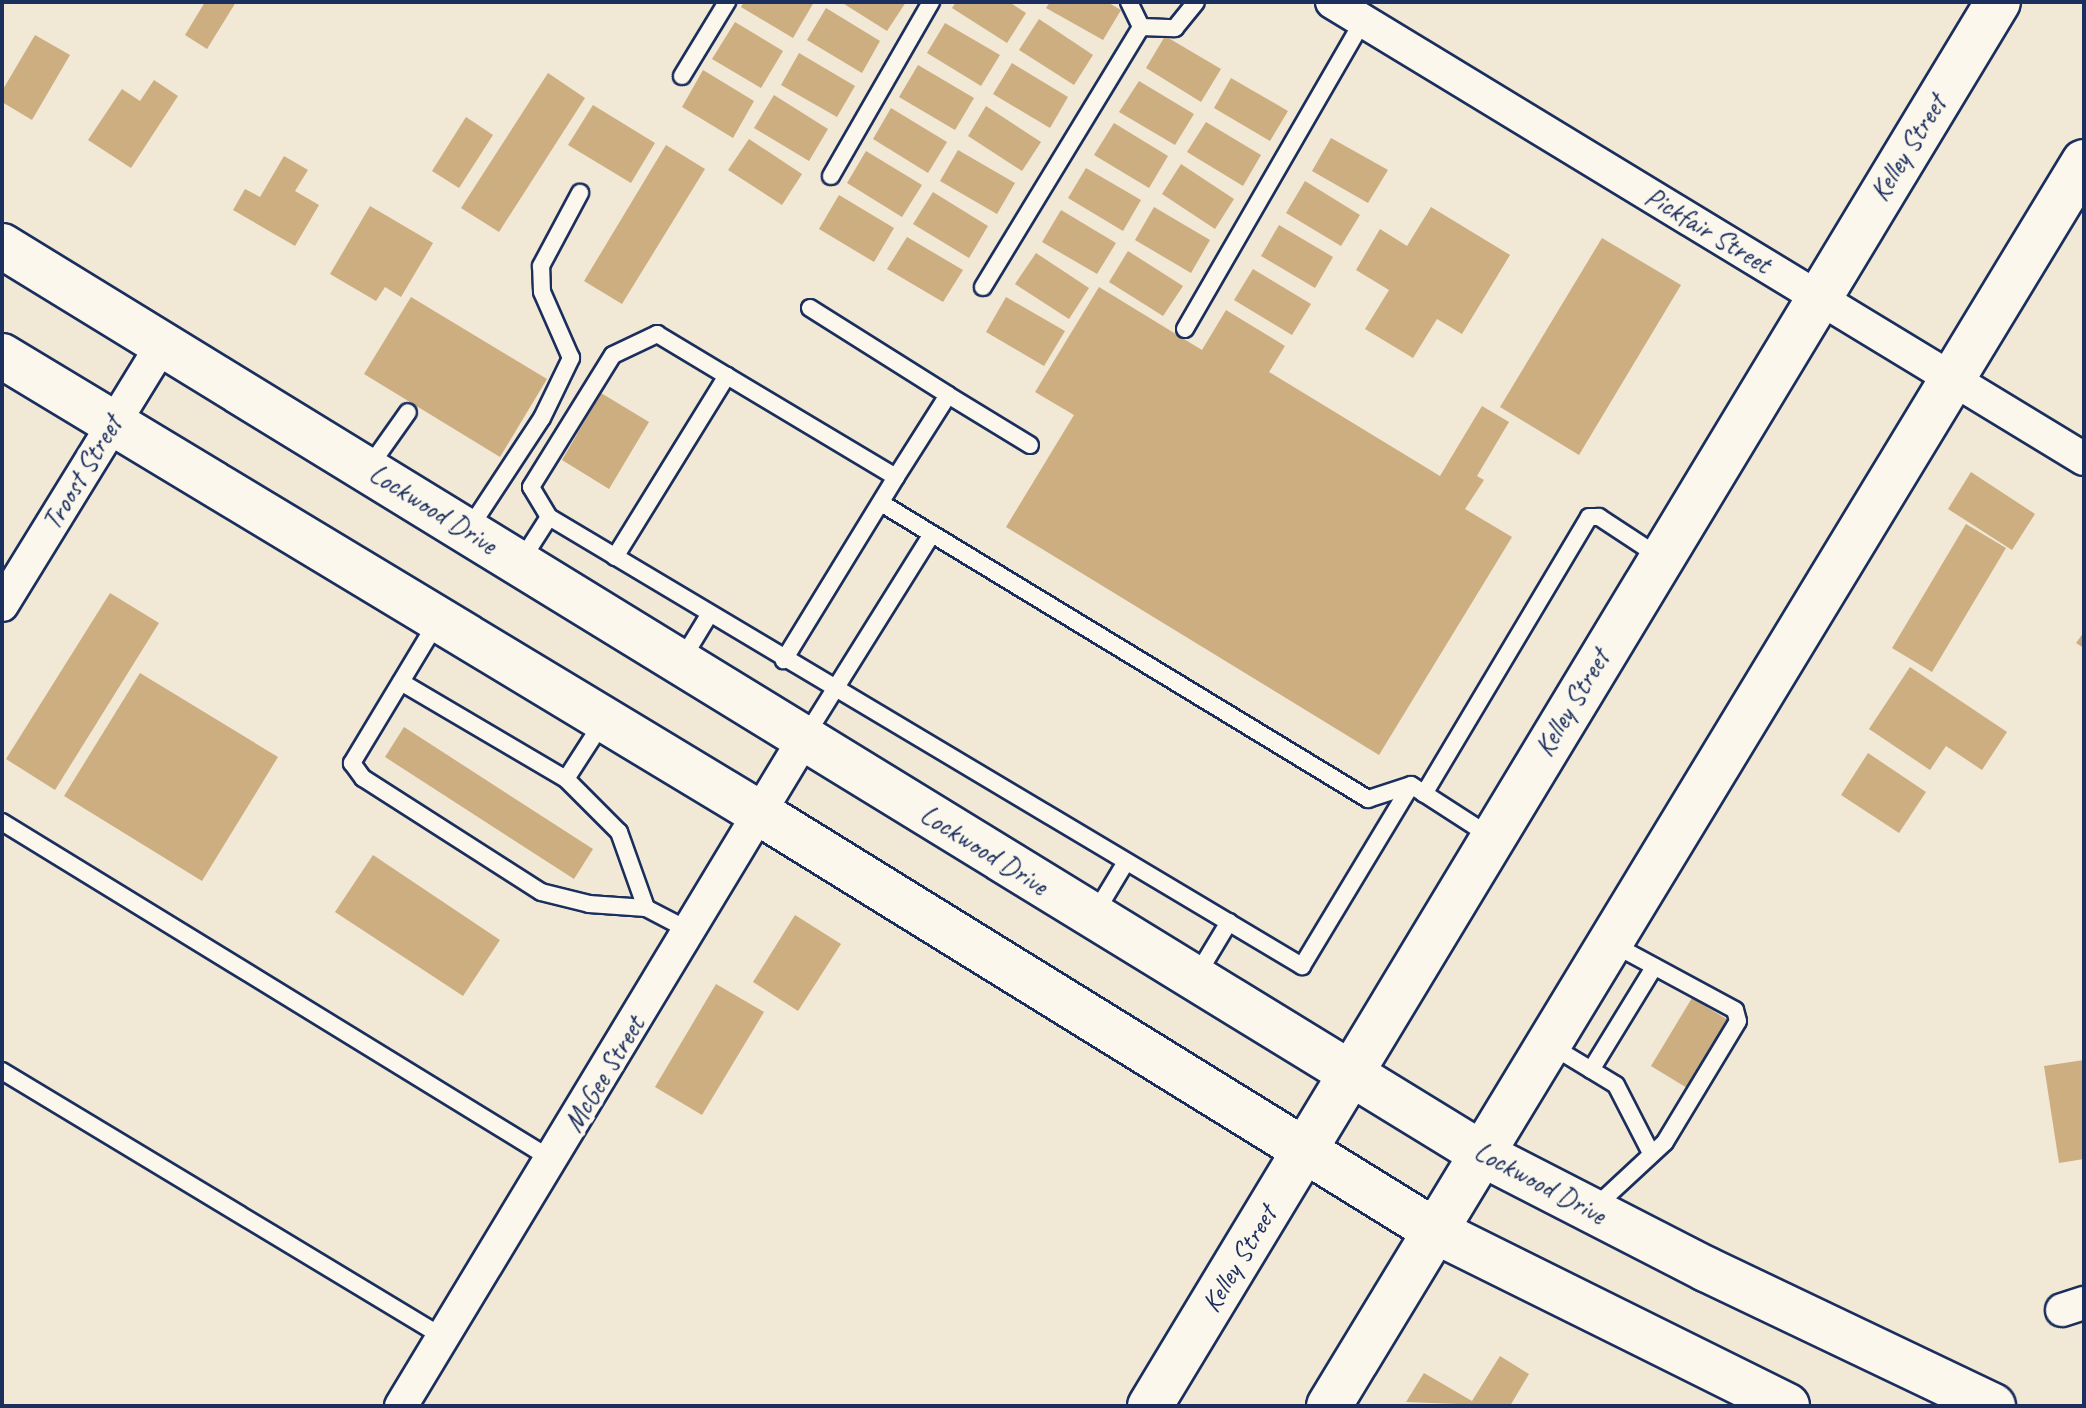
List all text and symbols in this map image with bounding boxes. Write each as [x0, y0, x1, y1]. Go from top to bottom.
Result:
street label: Kelley Street [1862, 89, 1954, 207]
street label: Pickfair Street [1639, 179, 1777, 281]
street label: Troost Street [35, 410, 129, 536]
street label: Lockwood Drive [363, 457, 503, 561]
street label: Kelley Street [1527, 644, 1617, 762]
street label: Lockwood Drive [914, 798, 1054, 902]
street label: McGee Street [556, 1010, 652, 1138]
street label: Lockwood Drive [1468, 1134, 1612, 1232]
street label: Kelley Street [1194, 1200, 1284, 1318]

